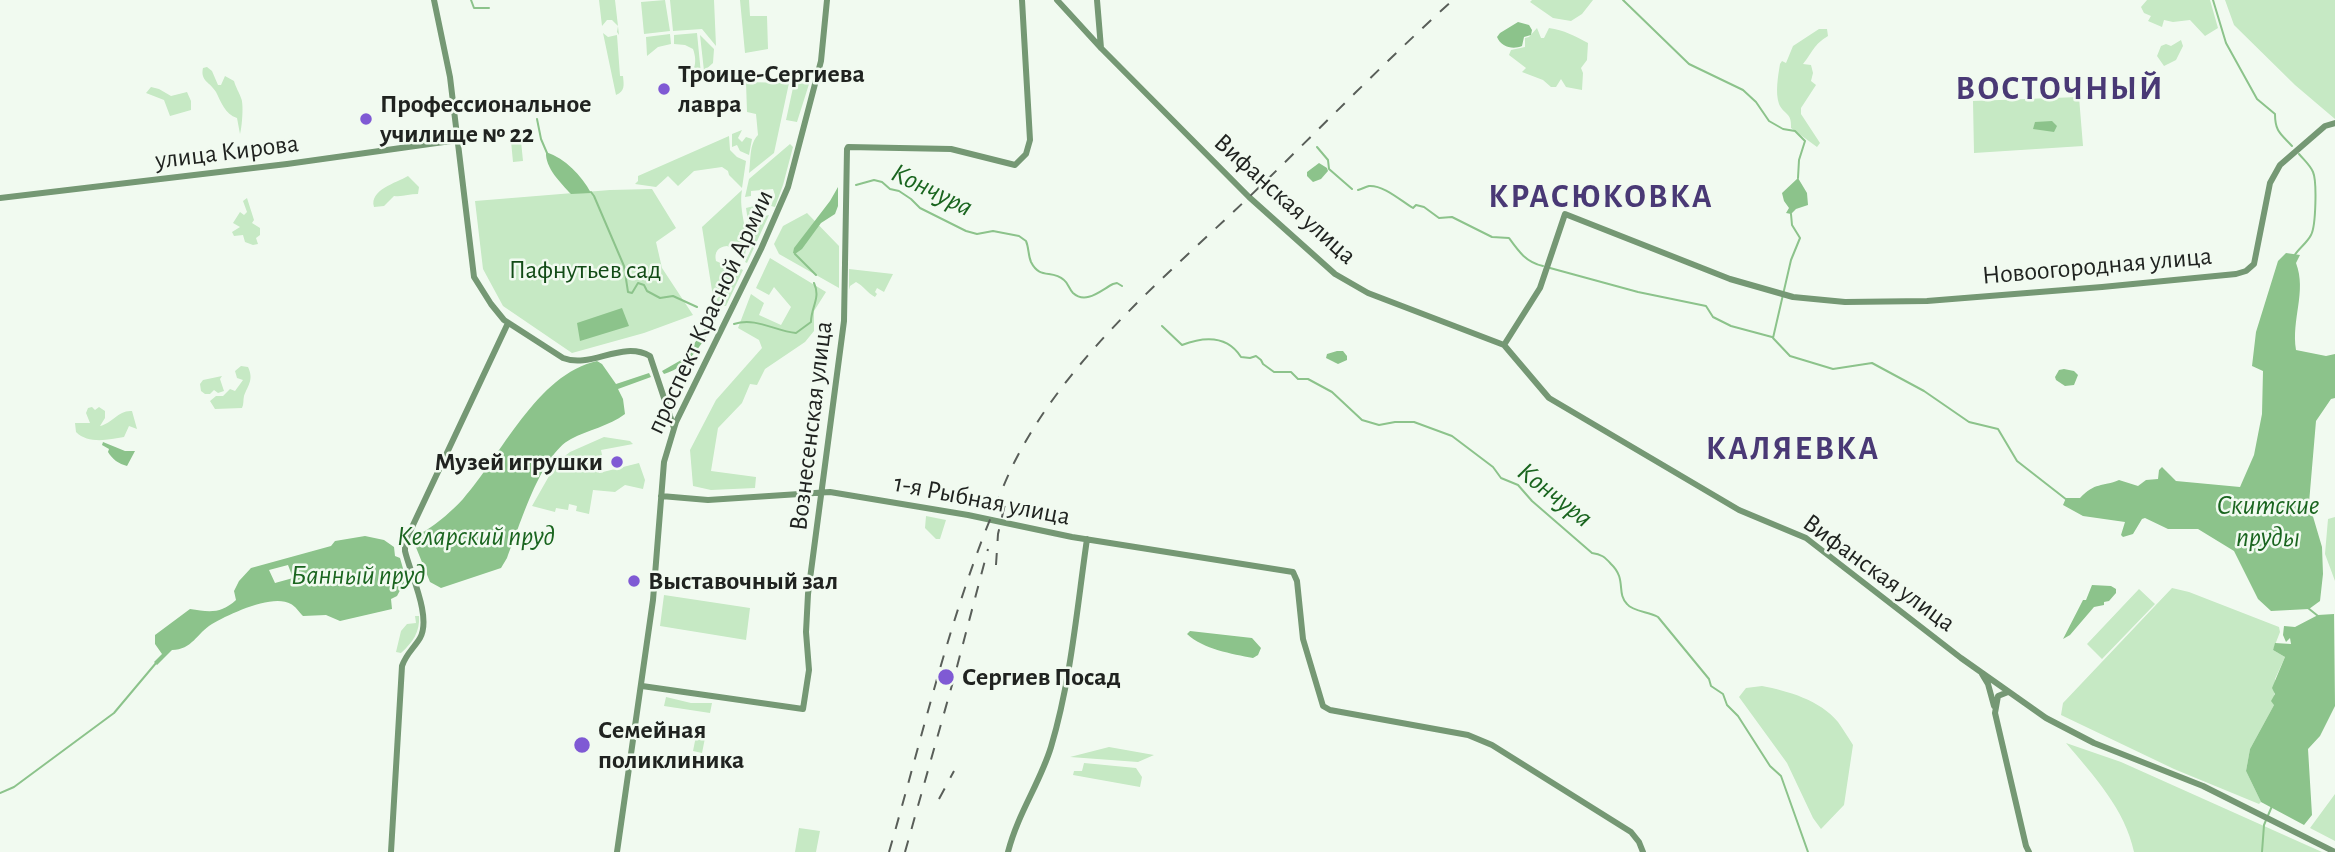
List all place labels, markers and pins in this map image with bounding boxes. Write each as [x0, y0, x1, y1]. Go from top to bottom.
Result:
place label: Троице-Сергиева лавра [678, 58, 865, 119]
marker: Троице-Сергиева лавра [656, 81, 672, 97]
place label: Профессиональное училище № 22 [380, 88, 591, 150]
marker: Профессиональное училище № 22 [358, 111, 374, 127]
place label: Музей игрушки [434, 446, 603, 478]
marker: Музей игрушки [609, 454, 625, 470]
place label: Выставочный зал [648, 565, 838, 597]
marker: Выставочный зал [626, 573, 642, 589]
place label: Сергиев Посад [962, 661, 1121, 693]
marker: Сергиев Посад [936, 667, 956, 687]
place label: Семейная поликлиника [598, 714, 744, 776]
marker: Семейная поликлиника [572, 735, 592, 755]

